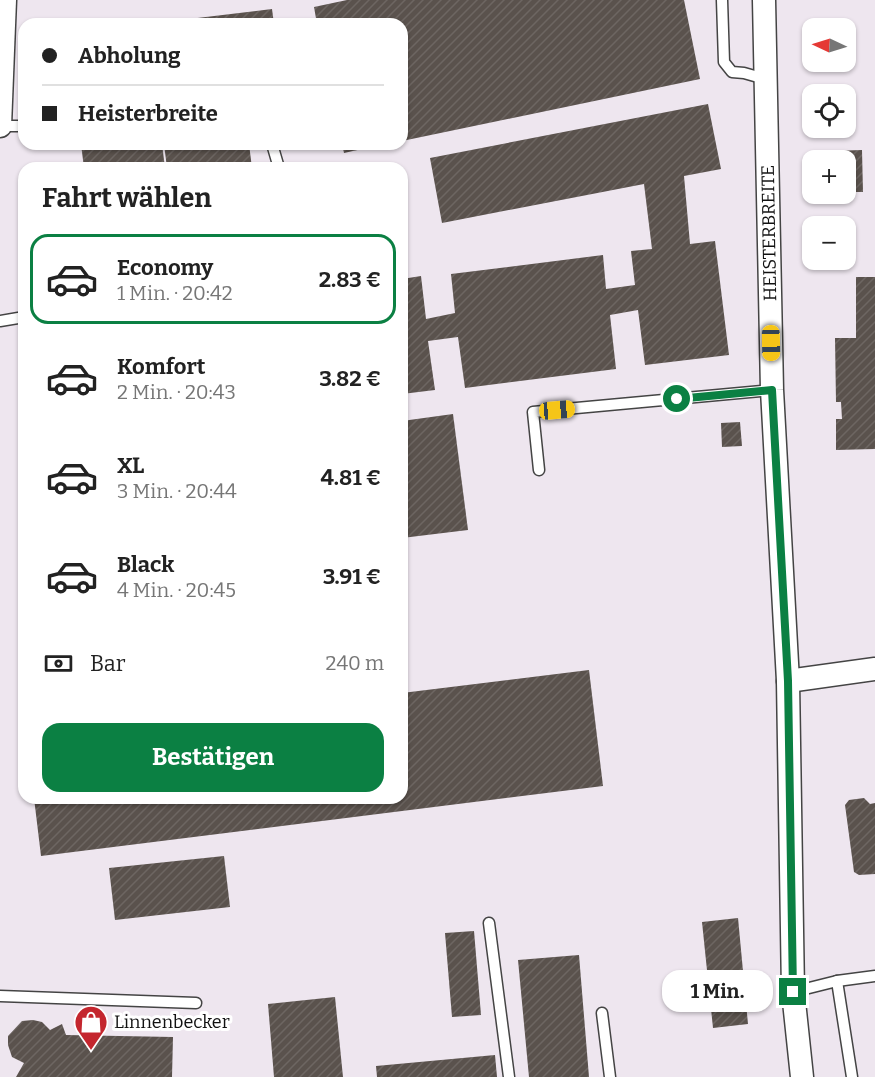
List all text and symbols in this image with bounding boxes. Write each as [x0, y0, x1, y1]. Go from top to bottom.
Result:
north arrow [802, 18, 856, 72]
map controls [802, 18, 856, 270]
text: Abholung [78, 42, 181, 69]
button: locate [802, 84, 856, 138]
text: Heisterbreite [78, 100, 218, 127]
button: + [802, 150, 856, 204]
street label: HEISTERBREITE [757, 165, 781, 301]
text: Fahrt wählen [42, 182, 212, 214]
button: − [802, 216, 856, 270]
icon: car [45, 252, 99, 306]
text: Economy [117, 254, 213, 281]
text: 2.83 € [319, 266, 381, 293]
text: 1 Min. · 20:42 [117, 281, 233, 305]
car [762, 325, 780, 361]
icon: car [45, 351, 99, 405]
text: Komfort [117, 353, 206, 380]
text: 3.82 € [319, 365, 381, 392]
text: 2 Min. · 20:43 [117, 380, 236, 404]
route start [663, 385, 690, 412]
car [538, 399, 576, 421]
icon: car [45, 450, 99, 504]
text: XL [117, 452, 144, 479]
text: 4.81 € [320, 464, 381, 491]
text: 3 Min. · 20:44 [117, 479, 237, 503]
icon: car [45, 549, 99, 603]
text: Black [117, 551, 174, 578]
text: 3.91 € [323, 563, 381, 590]
text: 4 Min. · 20:45 [117, 578, 236, 602]
icon: cash [42, 647, 75, 680]
text: Bar [90, 650, 125, 677]
text: 240 m [326, 651, 384, 675]
button: Bestätigen [42, 723, 384, 792]
callout: 1 Min. [661, 971, 772, 1013]
route end [779, 978, 806, 1005]
text: 1 Min. [691, 979, 744, 1003]
shop icon: Linnenbecker [73, 1004, 109, 1051]
place label: Linnenbecker [114, 1011, 230, 1033]

